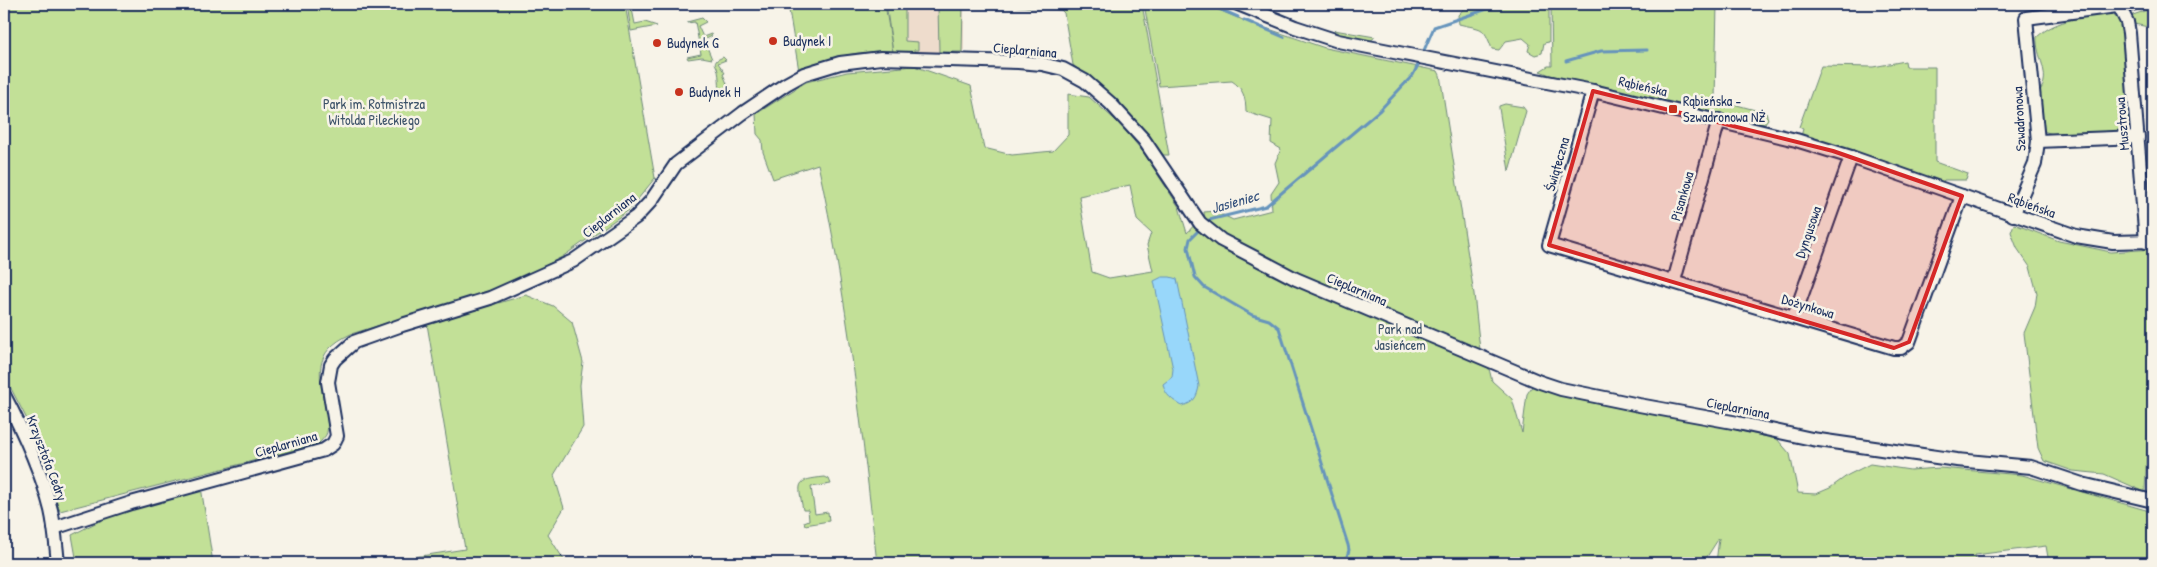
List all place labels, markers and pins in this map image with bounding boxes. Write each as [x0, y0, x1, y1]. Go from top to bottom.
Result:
place label: Budynek I [783, 31, 831, 51]
place label: Budynek G [667, 33, 719, 53]
marker: Budynek I [767, 35, 779, 47]
marker: Budynek G [651, 37, 663, 49]
place label: Budynek H [689, 82, 741, 102]
marker: Budynek H [673, 86, 685, 98]
place label: Rąbieńska - Szwadronowa NŻ [1683, 91, 1766, 126]
marker: Rąbieńska - Szwadronowa NŻ [1667, 103, 1679, 115]

